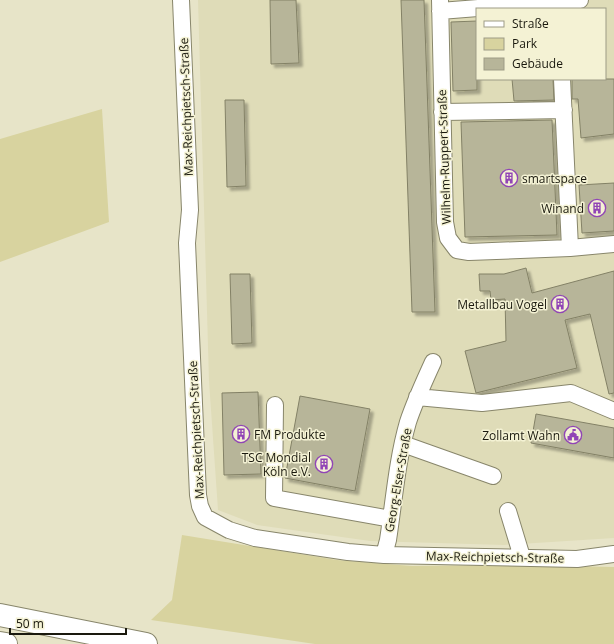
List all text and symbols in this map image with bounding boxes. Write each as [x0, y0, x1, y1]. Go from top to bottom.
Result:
legend [476, 8, 606, 80]
text: Straße [512, 15, 549, 32]
text: Park [512, 35, 538, 52]
street label: Max-Reichpietsch-Straße [175, 37, 197, 177]
text: Gebäude [512, 55, 563, 72]
street label: Wilhelm-Ruppert-Straße [433, 89, 455, 225]
building icon: smartspace [499, 168, 519, 188]
place label: smartspace [522, 170, 587, 187]
building icon: Winand [587, 198, 607, 218]
place label: Winand [541, 200, 584, 217]
building icon: Metallbau Vogel [550, 294, 570, 314]
place label: Metallbau Vogel [457, 296, 547, 313]
street label: Max-Reichpietsch-Straße [184, 360, 208, 500]
building icon: FM Produkte [231, 424, 251, 444]
public building icon: Zollamt Wahn [563, 425, 583, 445]
place label: FM Produkte [254, 426, 326, 443]
street label: Georg-Elser-Straße [380, 426, 416, 533]
place label: Zollamt Wahn [482, 427, 560, 444]
place label: TSC Mondial Köln e.V. [242, 449, 311, 480]
building icon: TSC Mondial Köln e.V. [314, 454, 334, 474]
street label: Max-Reichpietsch-Straße [426, 547, 565, 567]
scale bar [10, 610, 126, 636]
text: 50 m [16, 615, 44, 632]

